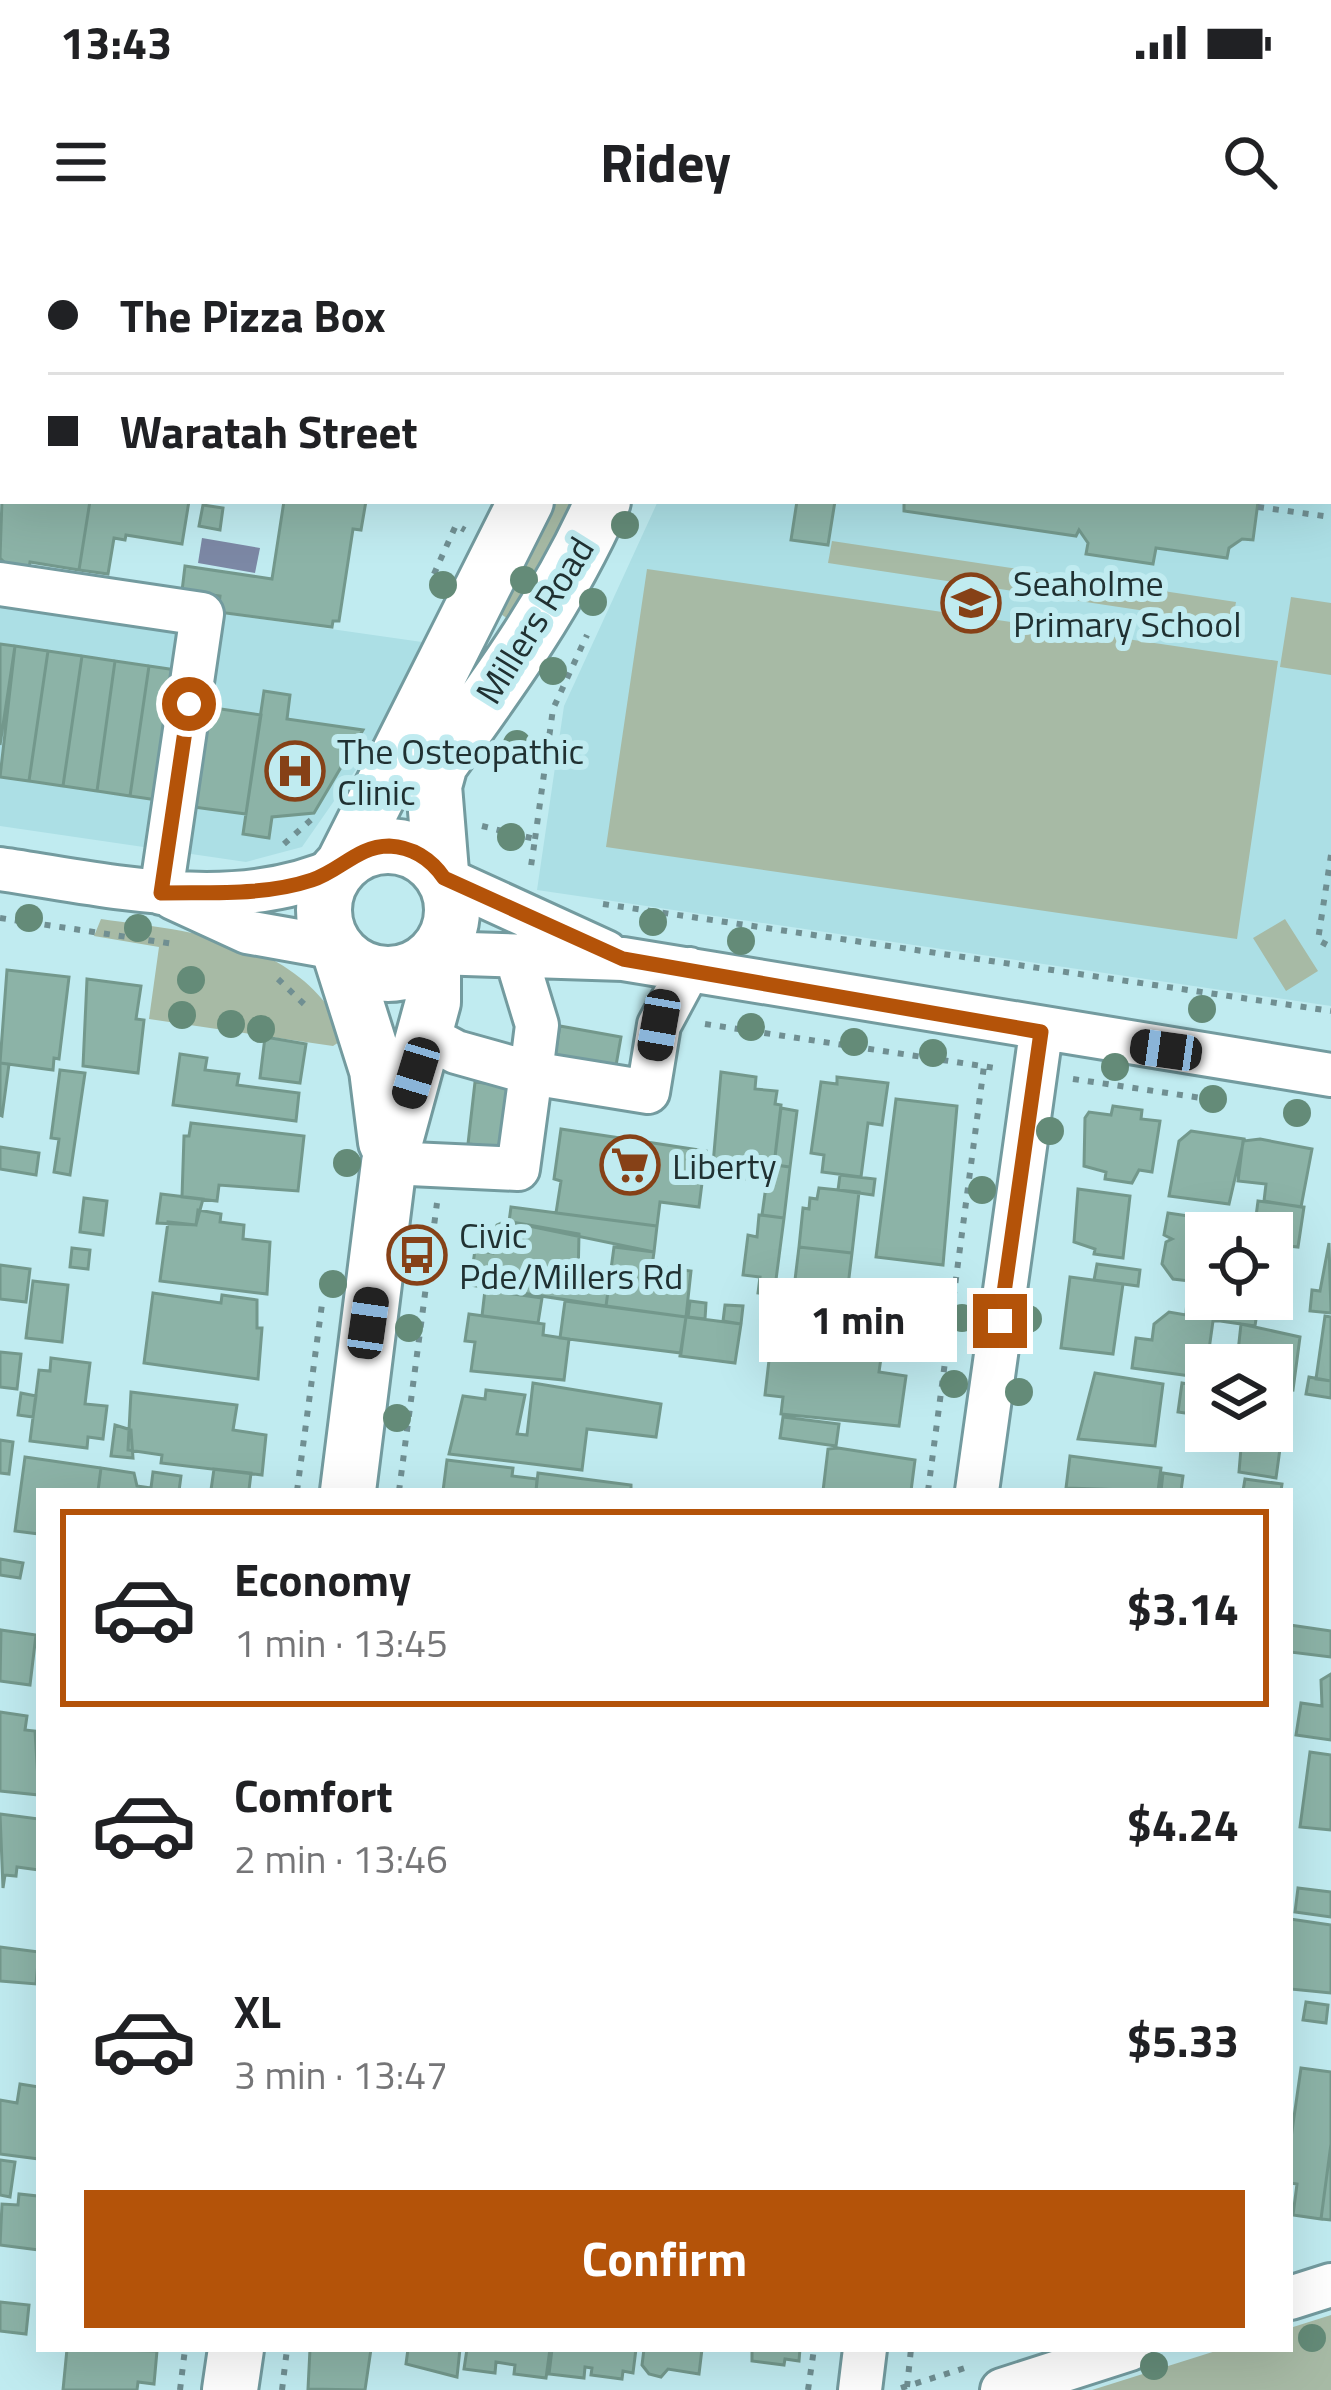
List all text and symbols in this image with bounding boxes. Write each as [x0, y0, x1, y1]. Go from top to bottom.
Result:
text: 13:43 [60, 8, 172, 76]
text: Ridey [600, 121, 731, 203]
icon: menu [48, 129, 114, 195]
icon: search [1217, 129, 1283, 195]
text: The Pizza Box [120, 281, 386, 349]
text: Waratah Street [120, 397, 418, 465]
street label: Millers Road [461, 526, 607, 714]
place label: Seaholme Primary School [1013, 555, 1241, 651]
school or university icon: Seaholme Primary School [940, 572, 1002, 634]
route start [162, 677, 216, 731]
place label: The Osteopathic Clinic [337, 723, 584, 819]
hospital icon: The Osteopathic Clinic [264, 740, 326, 802]
car [635, 986, 683, 1064]
car [1128, 1027, 1204, 1073]
car [388, 1033, 444, 1113]
supermarket icon: Liberty [599, 1134, 661, 1196]
place label: Liberty [672, 1138, 777, 1193]
place label: Civic Pde/Millers Rd [459, 1207, 683, 1303]
map controls [1185, 1212, 1293, 1452]
button: locate [1185, 1212, 1293, 1320]
bus stop icon: Civic Pde/Millers Rd [386, 1224, 448, 1286]
callout: 1 min [760, 1279, 958, 1363]
car [345, 1285, 391, 1361]
text: 1 min [811, 1290, 905, 1349]
route end [973, 1294, 1027, 1348]
button: layers [1185, 1344, 1293, 1452]
text: Economy [234, 1545, 411, 1613]
icon: car [90, 1554, 198, 1662]
text: $3.14 [1127, 1574, 1239, 1642]
text: 1 min · 13:45 [234, 1613, 448, 1672]
text: Comfort [234, 1761, 393, 1829]
icon: car [90, 1770, 198, 1878]
text: $4.24 [1127, 1790, 1239, 1858]
text: 2 min · 13:46 [234, 1829, 448, 1888]
text: XL [234, 1977, 281, 2045]
icon: car [90, 1986, 198, 2094]
text: $5.33 [1127, 2006, 1239, 2074]
text: 3 min · 13:47 [234, 2045, 448, 2104]
button: Confirm [84, 2190, 1245, 2328]

